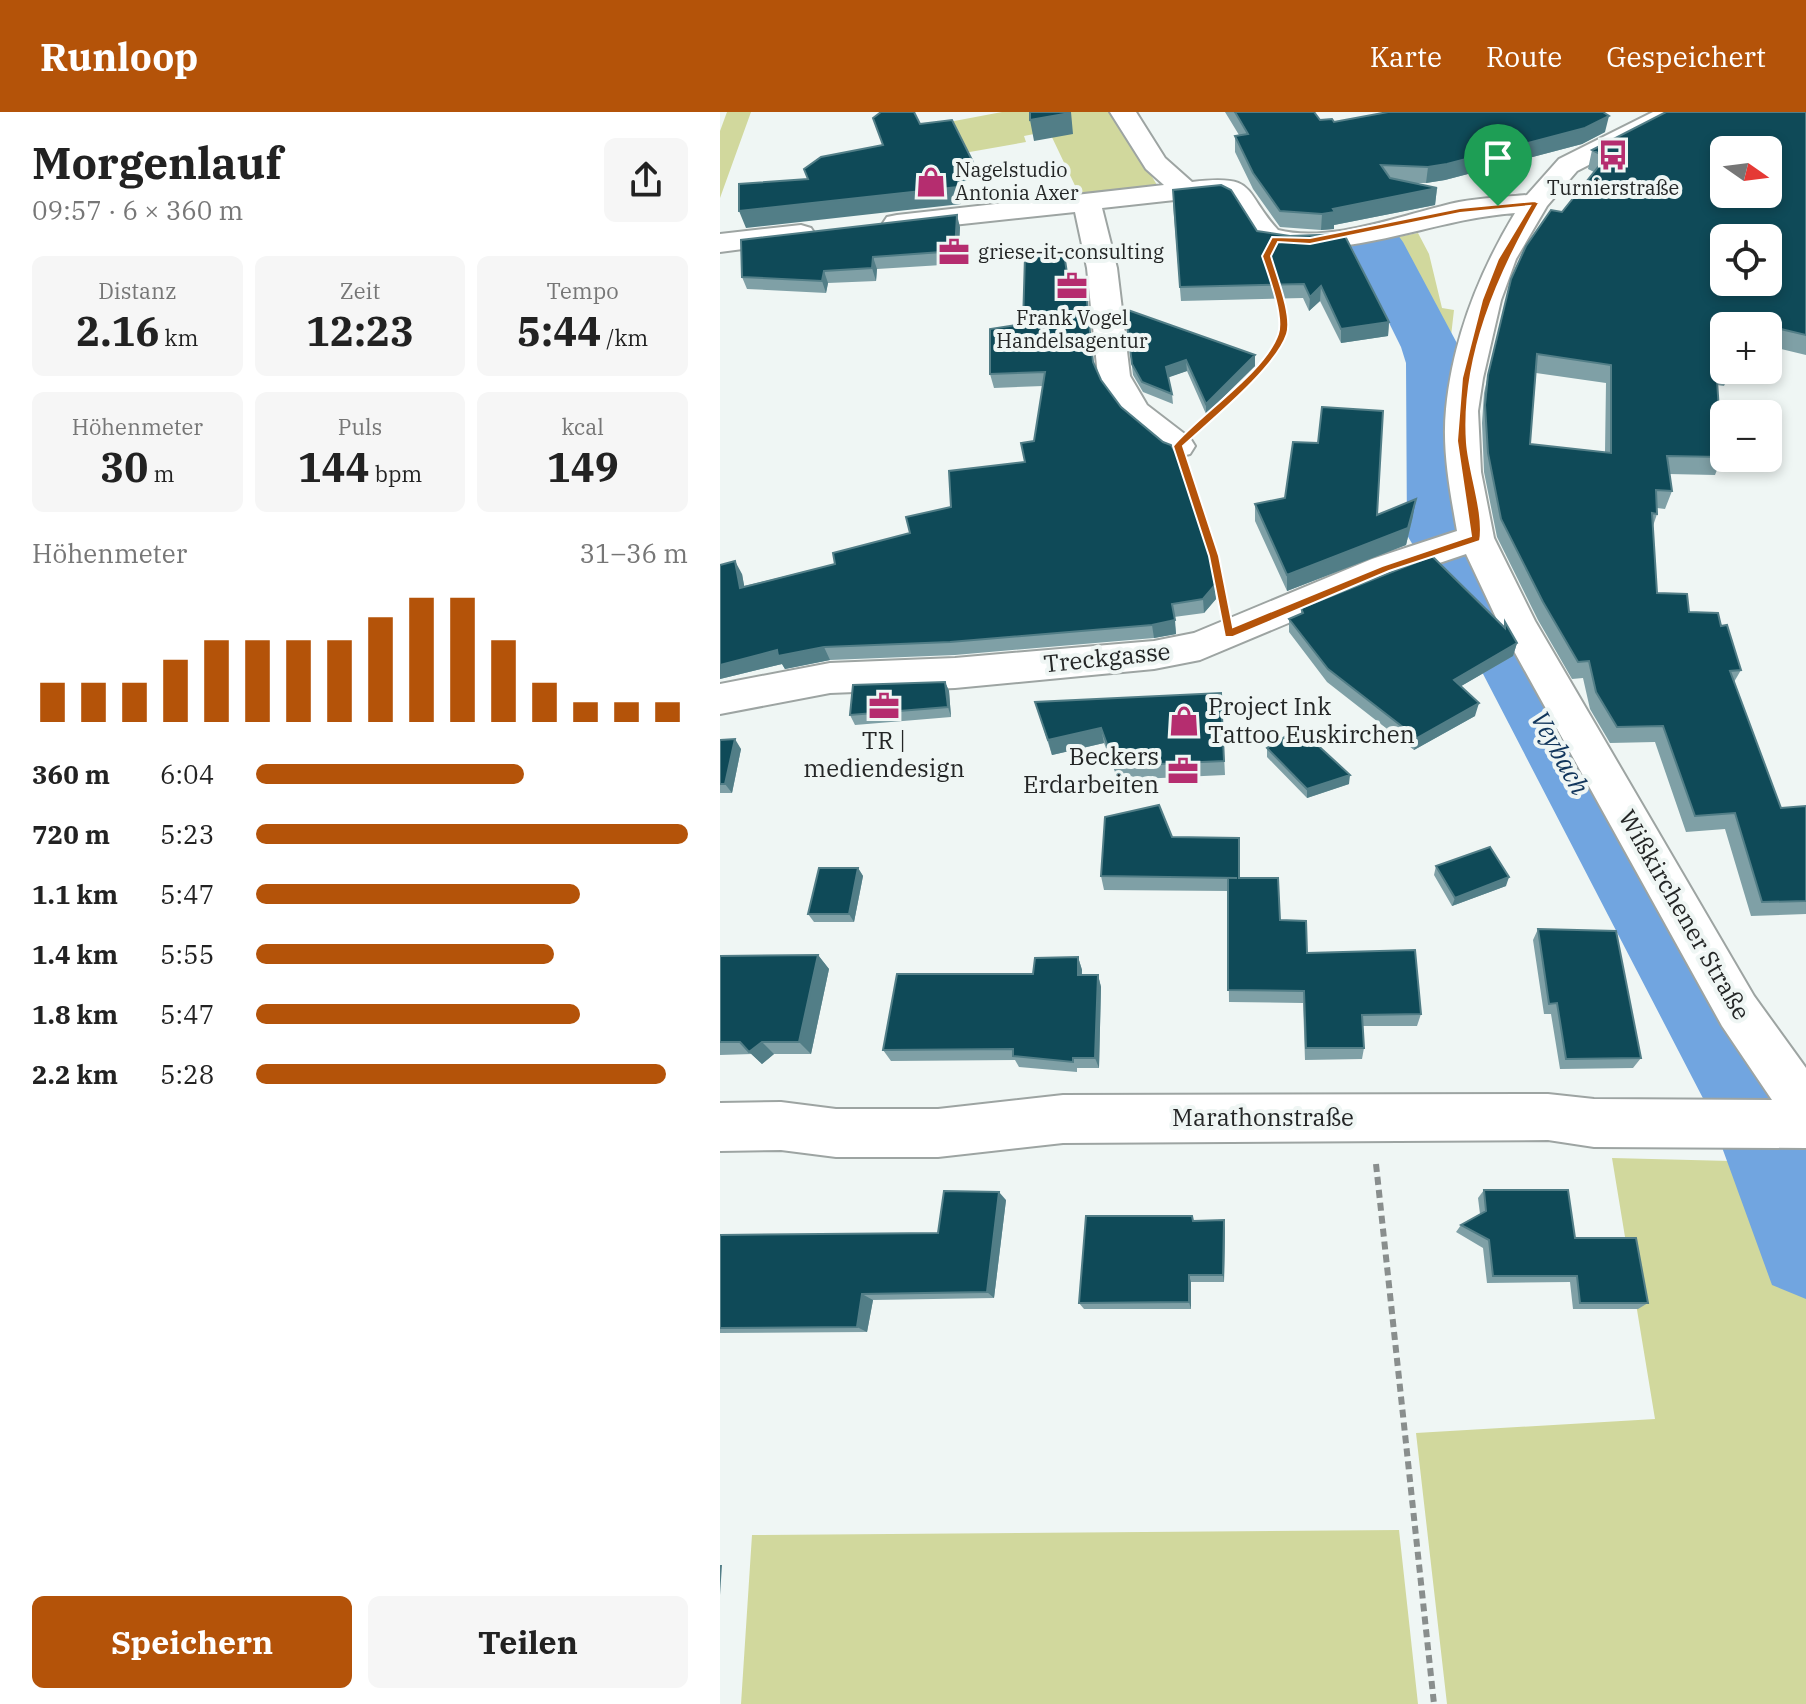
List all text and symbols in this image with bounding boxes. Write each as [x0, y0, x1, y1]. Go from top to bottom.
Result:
text: Runloop [40, 32, 198, 81]
text: Karte [1370, 38, 1442, 75]
text: Route [1486, 38, 1562, 75]
text: Gespeichert [1606, 38, 1766, 75]
pin [1464, 124, 1532, 206]
text: Morgenlauf [32, 134, 282, 191]
icon: arrive [1476, 136, 1520, 180]
north arrow [1710, 136, 1782, 208]
map controls [1710, 136, 1782, 472]
button: share [604, 138, 688, 222]
bus stop icon: Turnierstraße [1596, 138, 1630, 172]
place label: Nagelstudio Antonia Axer [955, 156, 1079, 206]
shop icon: Nagelstudio Antonia Axer [914, 165, 948, 199]
place label: Turnierstraße [1547, 174, 1679, 201]
text: 09:57 · 6 × 360 m [32, 193, 243, 227]
button: locate [1710, 224, 1782, 296]
office icon: griese-it-consulting [937, 235, 971, 269]
place label: griese-it-consulting [978, 238, 1164, 265]
office icon: Frank Vogel Handelsagentur [1055, 269, 1089, 303]
text: Distanz [98, 276, 176, 305]
text: Zeit [340, 276, 380, 305]
text: Tempo [547, 276, 619, 305]
place label: Frank Vogel Handelsagentur [996, 304, 1148, 354]
text: 2.16 [76, 305, 160, 357]
text: 12:23 [306, 305, 414, 357]
text: 5:44 [517, 305, 601, 357]
button: + [1710, 312, 1782, 384]
text: km [160, 323, 198, 352]
text: /km [601, 323, 648, 352]
button: − [1710, 400, 1782, 472]
text: Höhenmeter [72, 412, 203, 441]
text: Puls [338, 412, 382, 441]
text: kcal [561, 412, 604, 441]
text: 30 [100, 441, 148, 493]
text: 144 [298, 441, 370, 493]
text: 149 [547, 441, 619, 493]
text: m [148, 459, 174, 488]
text: bpm [370, 459, 422, 488]
text: Höhenmeter [32, 536, 187, 570]
text: 31–36 m [580, 536, 688, 570]
street label: Treckgasse [1042, 634, 1172, 680]
office icon: TR | mediendesign [867, 689, 901, 723]
place label: Project Ink Tattoo Euskirchen [1208, 690, 1415, 750]
shop icon: Project Ink Tattoo Euskirchen [1167, 704, 1201, 738]
water label: Veybach [1524, 705, 1598, 801]
place label: TR | mediendesign [803, 724, 965, 784]
place label: Beckers Erdarbeiten [1023, 740, 1159, 800]
office icon: Beckers Erdarbeiten [1166, 754, 1200, 788]
text: 360 m [32, 757, 110, 791]
text: 6:04 [160, 757, 214, 791]
street label: Wißkirchener Straße [1612, 804, 1758, 1025]
text: 720 m [32, 817, 110, 851]
text: 5:23 [160, 817, 214, 851]
text: 1.1 km [32, 877, 118, 911]
text: 5:47 [160, 877, 214, 911]
text: 1.4 km [32, 937, 118, 971]
text: 5:55 [160, 937, 214, 971]
text: 1.8 km [32, 997, 118, 1031]
text: 5:47 [160, 997, 214, 1031]
text: 2.2 km [32, 1057, 118, 1091]
text: 5:28 [160, 1057, 214, 1091]
street label: Marathonstraße [1172, 1101, 1354, 1133]
button: Speichern [32, 1596, 352, 1688]
button: Teilen [368, 1596, 688, 1688]

